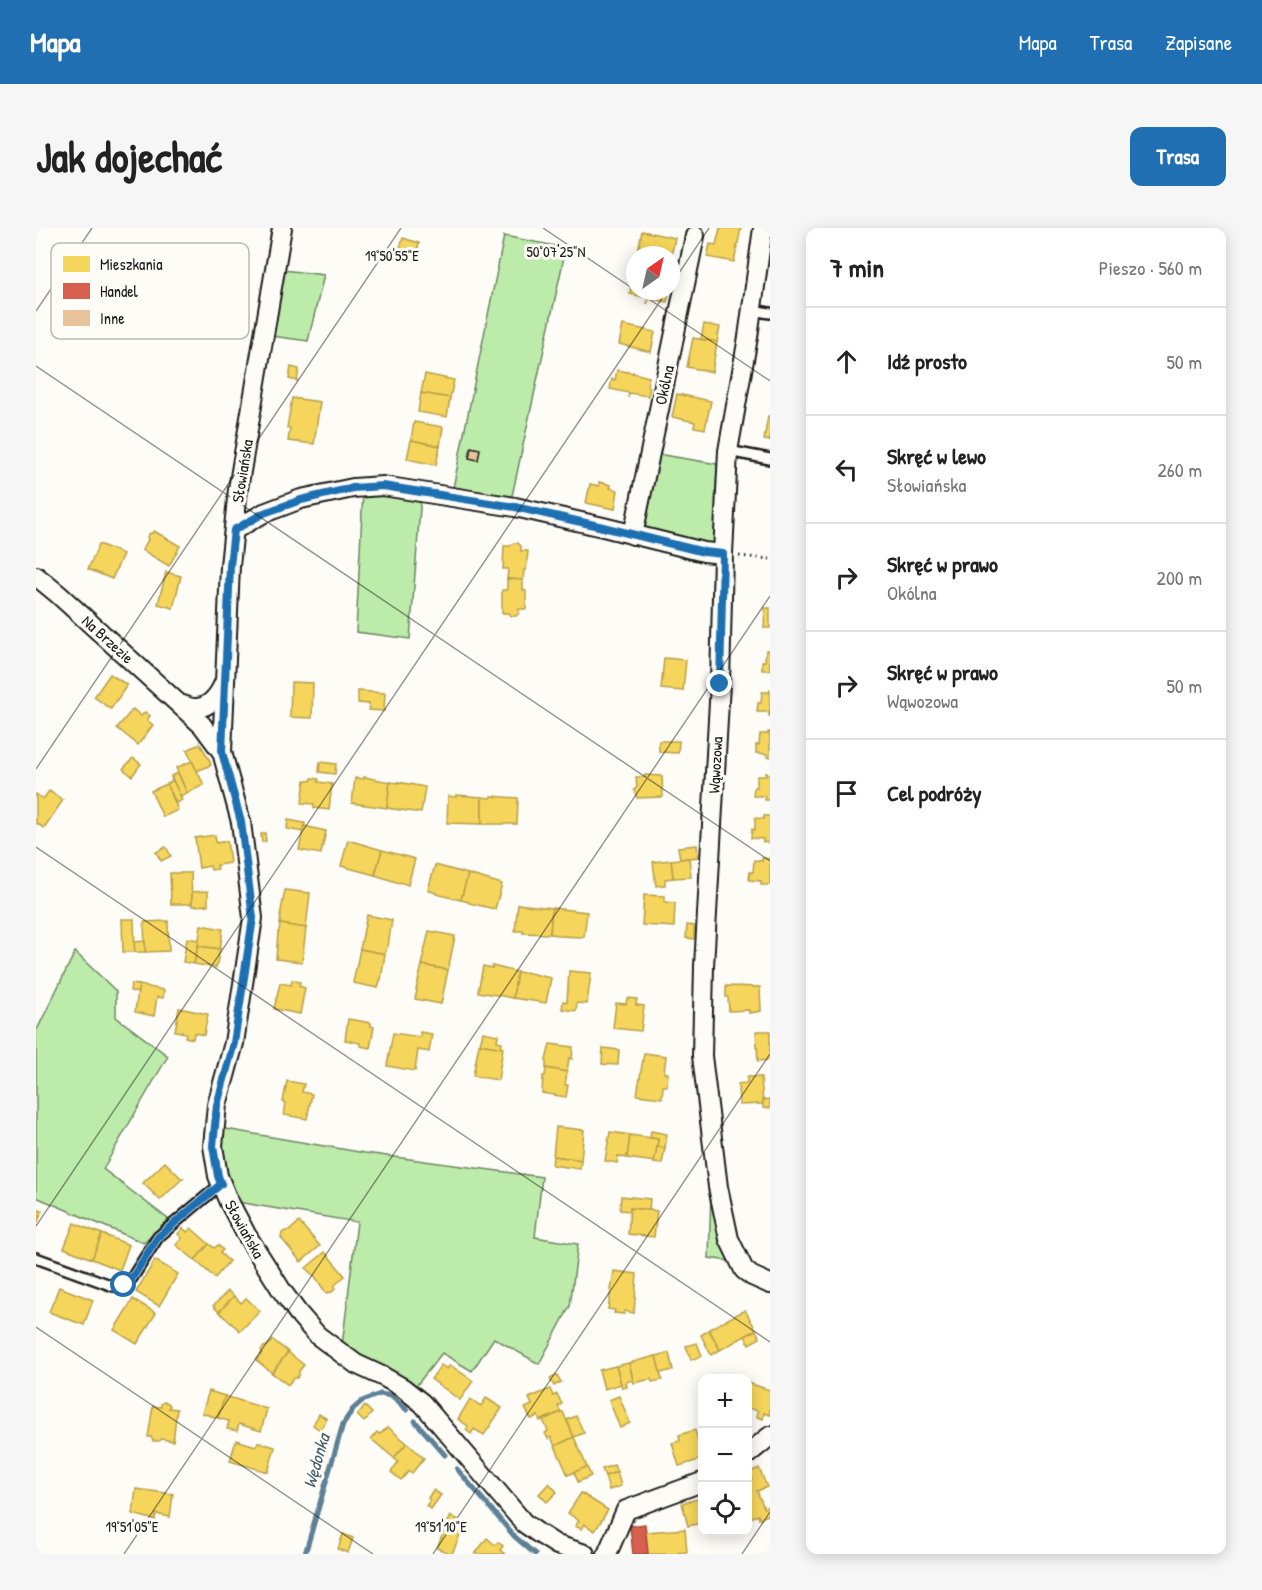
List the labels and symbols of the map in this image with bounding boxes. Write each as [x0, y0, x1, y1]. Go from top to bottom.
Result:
text: 50°07'25"N [526, 241, 586, 262]
legend [51, 243, 249, 339]
text: 19°50'55"E [365, 245, 419, 266]
north arrow [626, 246, 680, 300]
text: Mieszkania [100, 253, 162, 275]
text: Handel [100, 280, 139, 302]
text: Inne [100, 307, 125, 329]
street label: Okólna [649, 363, 679, 407]
street label: Słowiańska [226, 438, 258, 504]
street label: Na Brzezie [77, 610, 139, 669]
route end [706, 670, 732, 696]
street label: Wąwozowa [703, 736, 727, 794]
street label: Słowiańska [220, 1196, 270, 1262]
route start [110, 1271, 136, 1297]
water label: Wędonka [296, 1429, 336, 1491]
text: 19°51'05"E [106, 1516, 159, 1537]
text: 19°51'10"E [415, 1516, 467, 1537]

